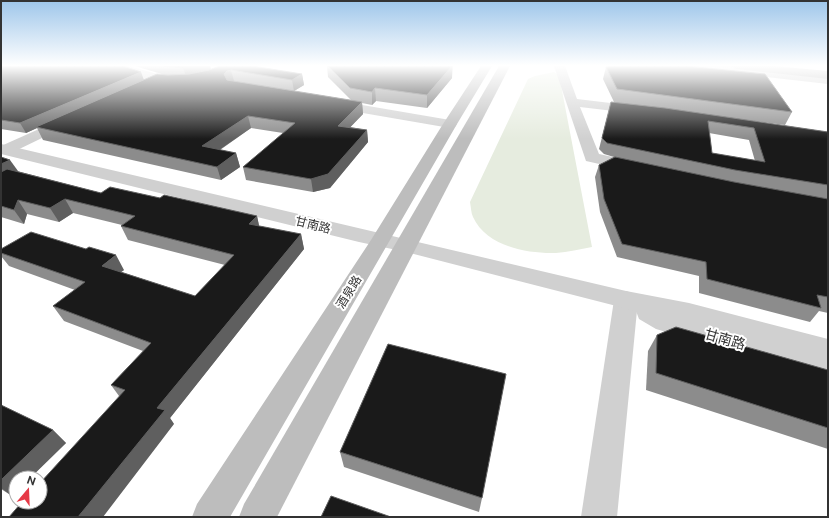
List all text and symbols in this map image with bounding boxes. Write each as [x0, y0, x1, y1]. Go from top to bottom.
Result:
street label: 甘南路 [294, 214, 332, 236]
street label: 酒泉路 [334, 273, 364, 311]
street label: 甘南路 [703, 326, 747, 352]
north arrow [8, 470, 48, 510]
text: N [25, 473, 37, 488]

